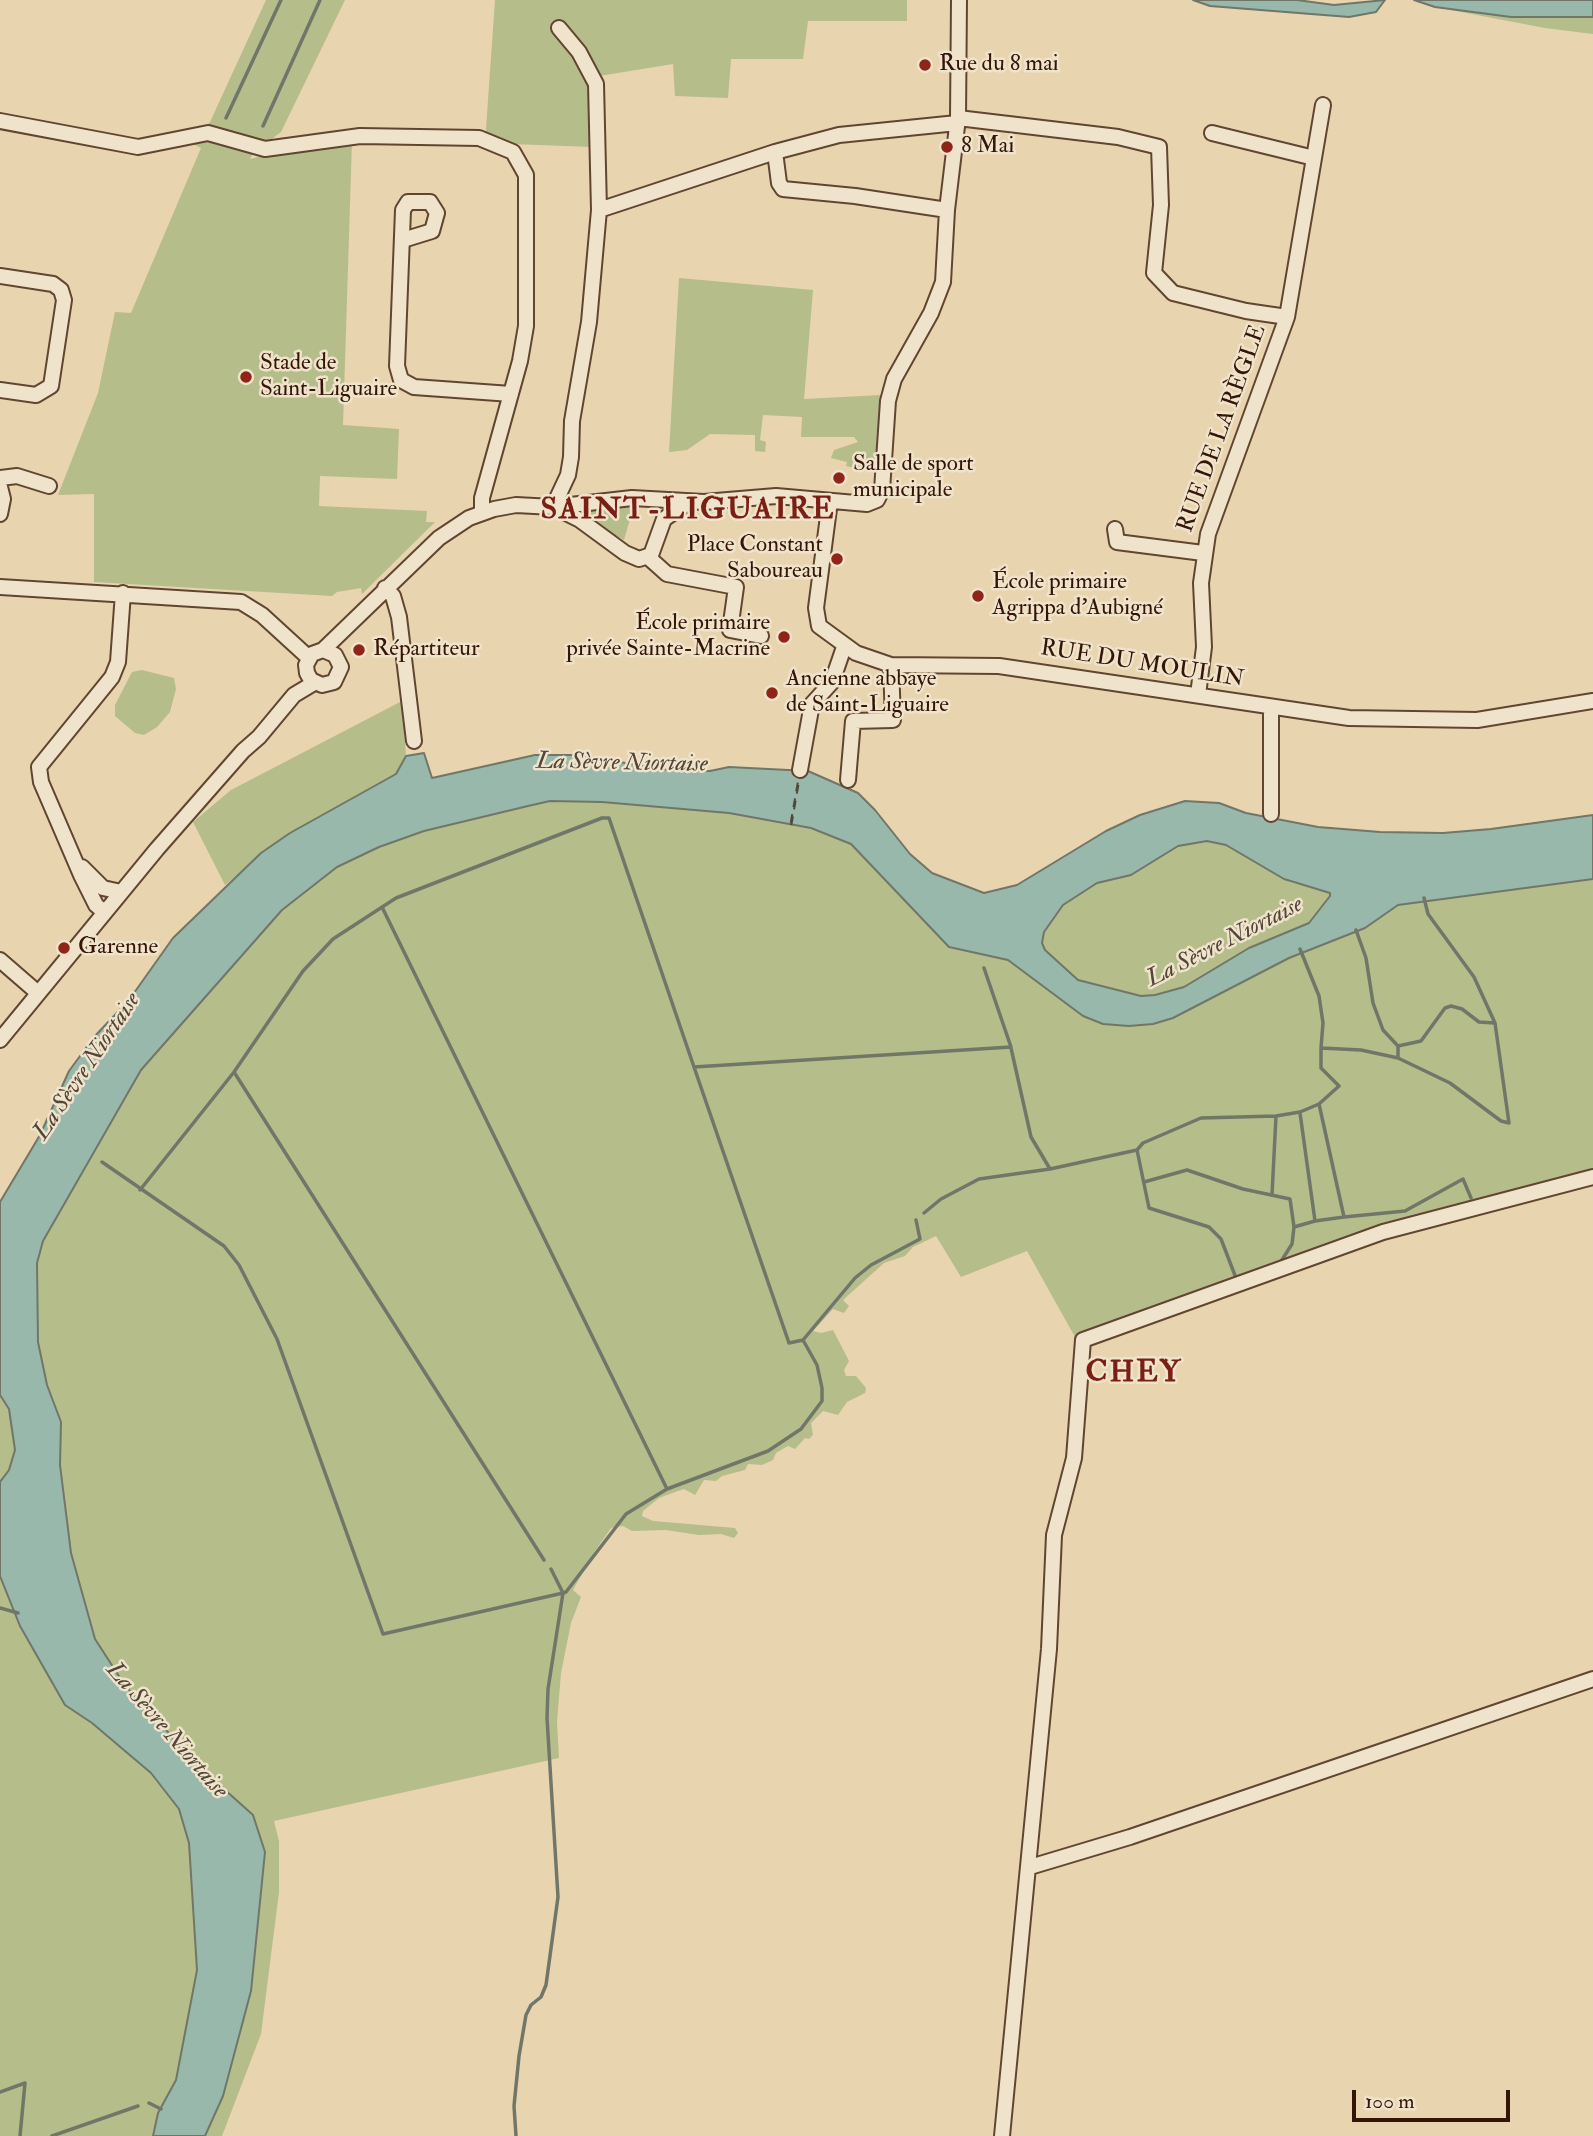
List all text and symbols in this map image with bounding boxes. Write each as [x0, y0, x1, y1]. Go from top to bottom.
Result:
place label: Rue du 8 mai [939, 51, 1059, 79]
marker: Rue du 8 mai [917, 57, 933, 73]
place label: 8 Mai [961, 133, 1014, 161]
marker: 8 Mai [939, 139, 955, 155]
street label: RUE DE LA RÈGLE [1173, 322, 1273, 536]
place label: Stade de Saint-Liguaire [260, 350, 397, 404]
marker: Stade de Saint-Liguaire [238, 369, 254, 385]
place label: Salle de sport municipale [853, 451, 974, 505]
marker: Salle de sport municipale [831, 470, 847, 486]
district label: SAINT-LIGUAIRE [542, 494, 834, 530]
place label: Place Constant Saboureau [687, 532, 823, 586]
marker: Place Constant Saboureau [829, 551, 845, 567]
place label: École primaire Agrippa d'Aubigné [992, 569, 1163, 623]
marker: École primaire Agrippa d'Aubigné [970, 588, 986, 604]
place label: École primaire privée Sainte-Macrine [566, 610, 770, 664]
marker: École primaire privée Sainte-Macrine [776, 629, 792, 645]
street label: RUE DU MOULIN [1038, 635, 1246, 695]
place label: Répartiteur [373, 636, 480, 664]
marker: Répartiteur [351, 642, 367, 658]
place label: Ancienne abbaye de Saint-Liguaire [786, 666, 949, 720]
marker: Ancienne abbaye de Saint-Liguaire [764, 685, 780, 701]
water label: La Sèvre Niortaise [536, 748, 708, 780]
water label: La Sèvre Niortaise [1142, 891, 1308, 995]
place label: Garenne [78, 934, 158, 962]
marker: Garenne [56, 940, 72, 956]
water label: La Sèvre Niortaise [28, 988, 148, 1146]
district label: CHEY [1086, 1357, 1182, 1393]
water label: La Sèvre Niortaise [99, 1657, 233, 1805]
scale bar [1355, 2076, 1512, 2120]
text: 100 m [1365, 2088, 1415, 2115]

